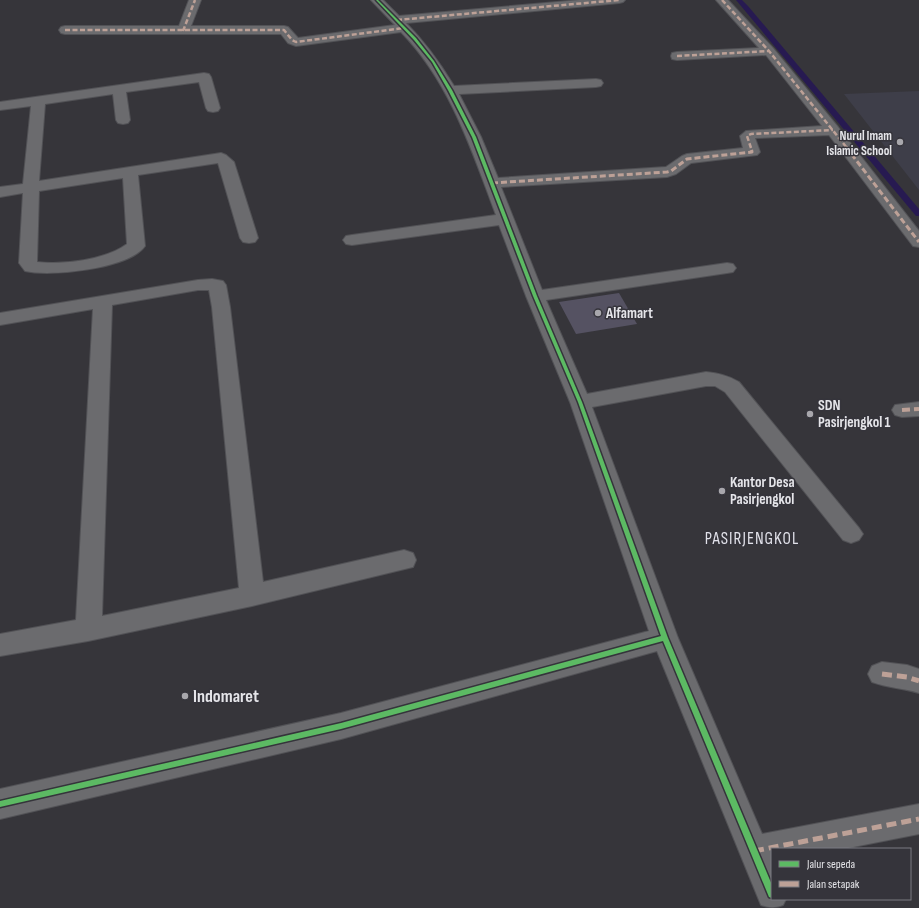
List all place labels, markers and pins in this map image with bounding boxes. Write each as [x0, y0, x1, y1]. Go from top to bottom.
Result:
place label: Nurul Imam Islamic School [826, 128, 892, 159]
marker: Nurul Imam Islamic School [895, 137, 905, 147]
place label: Alfamart [605, 304, 653, 323]
marker: Alfamart [593, 308, 603, 318]
place label: SDN Pasirjengkol 1 [818, 396, 891, 432]
marker: SDN Pasirjengkol 1 [805, 409, 815, 419]
place label: Kantor Desa Pasirjengkol [730, 473, 795, 509]
marker: Kantor Desa Pasirjengkol [717, 486, 727, 496]
place label: Indomaret [193, 686, 259, 707]
marker: Indomaret [180, 691, 190, 701]

